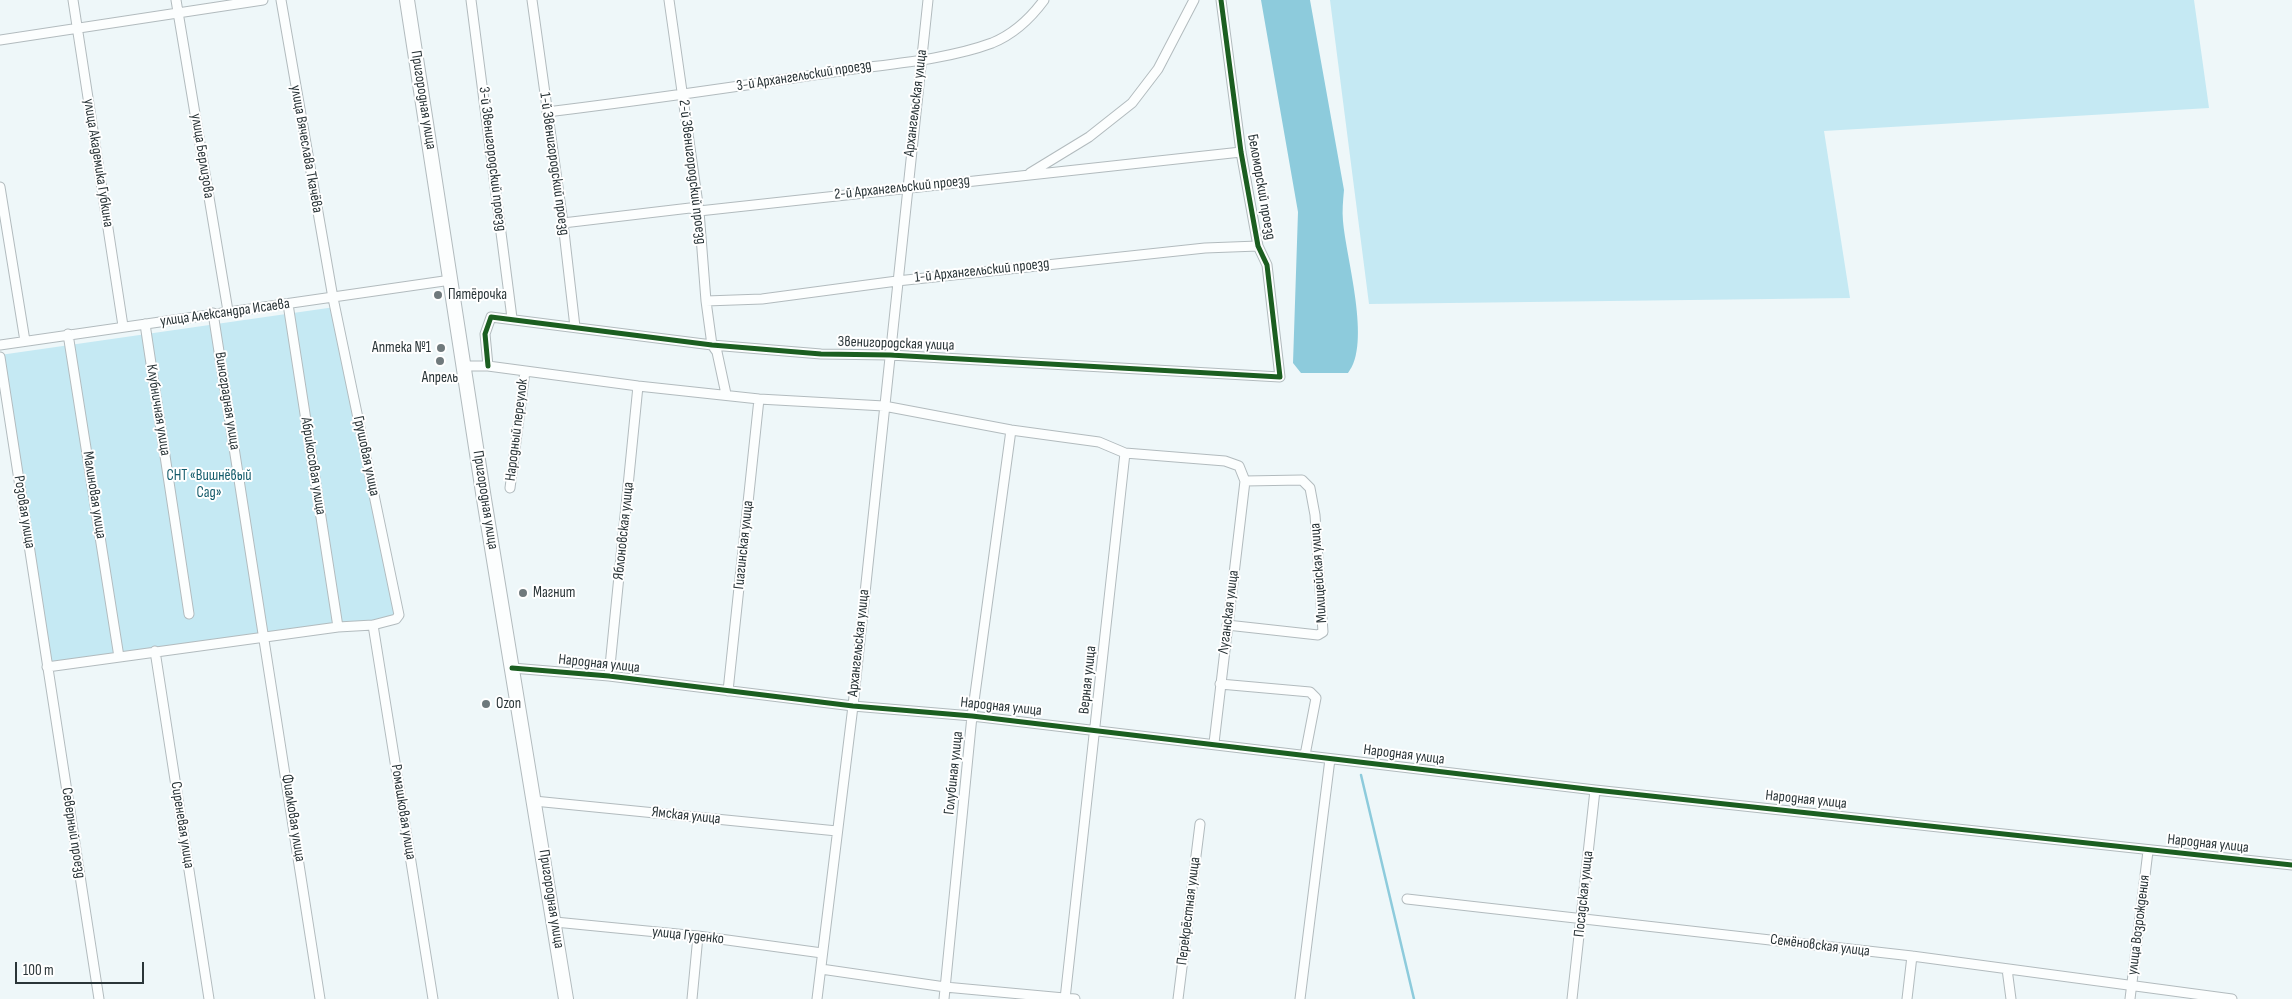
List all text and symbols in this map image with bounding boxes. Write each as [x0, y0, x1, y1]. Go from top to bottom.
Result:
street label: Архангельская улица [901, 48, 931, 158]
street label: Пригородная улица [406, 49, 440, 151]
street label: 3-й Архангельский проезд [735, 56, 873, 96]
street label: улица Вячеслава Ткачёва [286, 84, 326, 214]
street label: 3-й Звенигородский проезд [474, 86, 510, 232]
street label: 1-й Звенигородский проезд [535, 91, 573, 237]
street label: улица Академика Губкина [79, 97, 117, 229]
street label: 2-й Звенигородский проезд [674, 99, 710, 245]
street label: улица Берлизова [186, 112, 218, 200]
street label: Беломорский проезд [1243, 133, 1279, 241]
street label: 2-й Архангельский проезд [833, 172, 971, 204]
street label: 1-й Архангельский проезд [914, 255, 1050, 287]
place label: Пятёрочка [448, 286, 507, 304]
marker: Пятёрочка [432, 289, 444, 301]
street label: улица Александра Исаева [159, 295, 291, 331]
street label: Звенигородская улица [837, 333, 955, 355]
place label: Аптека №1 [372, 339, 431, 357]
marker: Аптека №1 [435, 342, 447, 354]
street label: Виноградная улица [210, 351, 244, 451]
marker: Апрель [434, 355, 446, 367]
street label: Клубничная улица [142, 363, 174, 457]
place label: Апрель [422, 369, 458, 387]
street label: Народный переулок [502, 378, 532, 482]
street label: Грушовая улица [349, 414, 383, 498]
street label: Абрикосовая улица [296, 416, 330, 516]
street label: Пригородная улица [468, 449, 502, 551]
street label: Малиновая улица [78, 450, 110, 540]
park label: СНТ «Вишнёвый Cад» [166, 467, 252, 502]
street label: Розовая улица [9, 474, 39, 550]
street label: Яблоновская улица [610, 481, 638, 581]
street label: Гиагинская улица [730, 500, 758, 590]
street label: Милицейская улица [1307, 522, 1331, 624]
street label: Луганская улица [1215, 569, 1243, 655]
place label: Магнит [533, 584, 575, 602]
marker: Магнит [517, 587, 529, 599]
street label: Архангельская улица [844, 589, 874, 697]
street label: Верная улица [1075, 645, 1101, 715]
street label: Народная улица [557, 651, 641, 677]
street label: Народная улица [959, 694, 1043, 720]
place label: Ozon [496, 695, 521, 713]
marker: Ozon [480, 698, 492, 710]
street label: Голубиная улица [941, 730, 967, 816]
street label: Народная улица [1362, 741, 1446, 769]
street label: Ромашковая улица [387, 763, 419, 861]
street label: Фиалковая улица [277, 773, 309, 863]
street label: Сиреневая улица [166, 780, 198, 870]
street label: Северный проезд [57, 786, 89, 880]
street label: Народная улица [1764, 787, 1848, 813]
street label: Ямская улица [651, 803, 721, 829]
street label: Народная улица [2166, 831, 2250, 857]
street label: Пригородная улица [534, 848, 568, 950]
street label: Посадская улица [1571, 850, 1597, 938]
street label: Перекрёстная улица [1173, 856, 1205, 966]
street label: улица Возрождения [2124, 874, 2154, 976]
street label: улица Гуденко [651, 923, 725, 949]
street label: Семёновская улица [1769, 931, 1871, 961]
scale bar [18, 952, 146, 984]
text: 100 m [23, 961, 54, 980]

